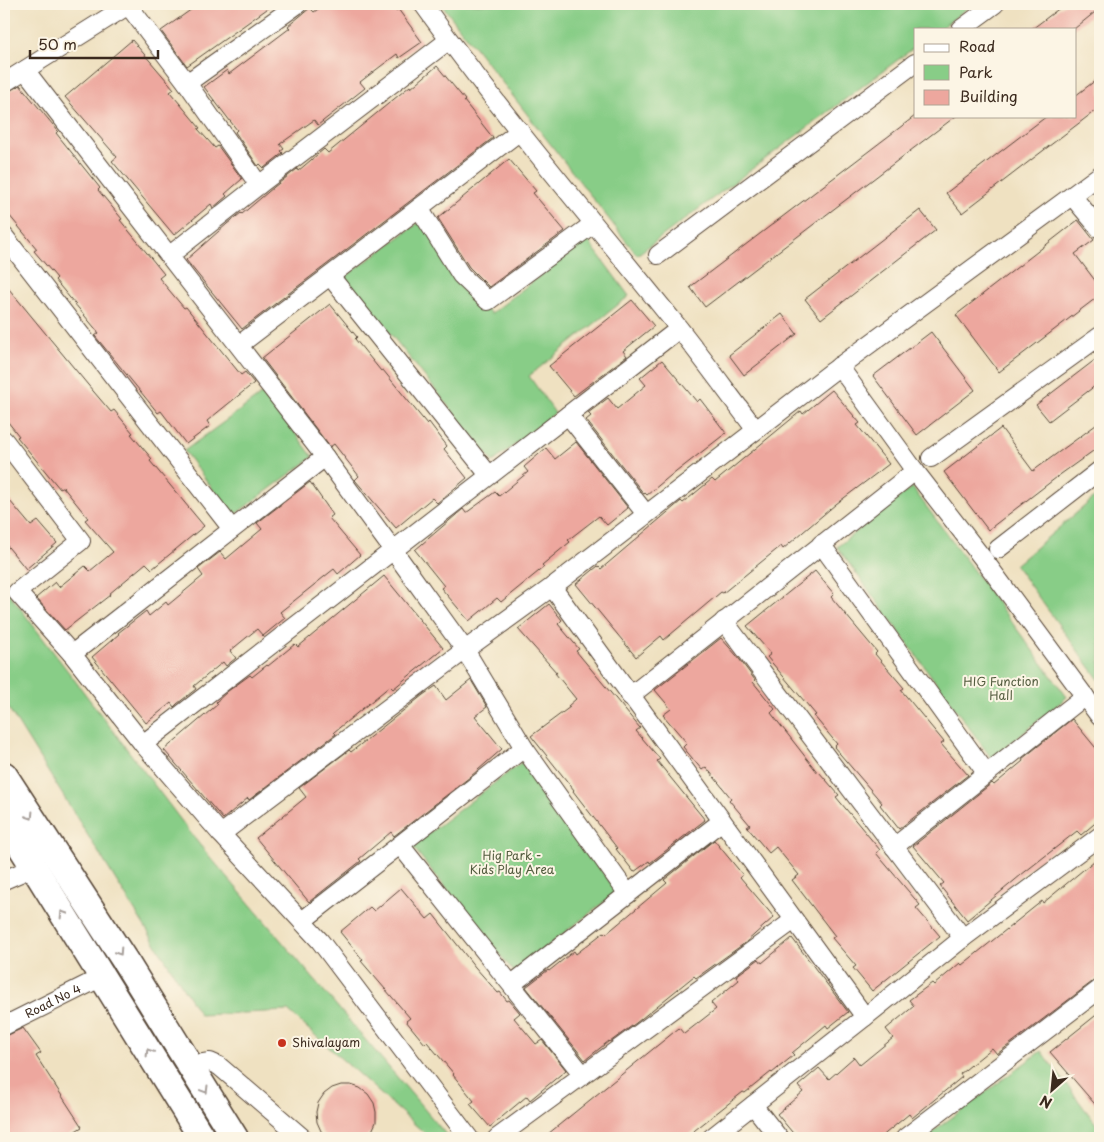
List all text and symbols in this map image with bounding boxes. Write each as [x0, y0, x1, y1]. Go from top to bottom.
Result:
scale bar [30, 28, 158, 60]
legend [914, 28, 1076, 118]
text: 50 m [38, 32, 77, 55]
text: Road [959, 34, 995, 57]
text: Park [959, 60, 993, 83]
text: Building [959, 84, 1018, 107]
park label: HIG Function Hall [963, 672, 1039, 704]
one-way arrow [23, 811, 33, 820]
park label: Hig Park - Kids Play Area [470, 846, 555, 878]
one-way arrow [60, 910, 69, 919]
one-way arrow [113, 946, 122, 956]
street label: Road No 4 [22, 979, 84, 1022]
place label: Shivalayam [292, 1033, 360, 1051]
marker: Shivalayam [276, 1037, 288, 1049]
one-way arrow [145, 1048, 155, 1057]
north arrow [1026, 1064, 1076, 1114]
one-way arrow [199, 1084, 209, 1093]
text: N [1036, 1090, 1056, 1114]

